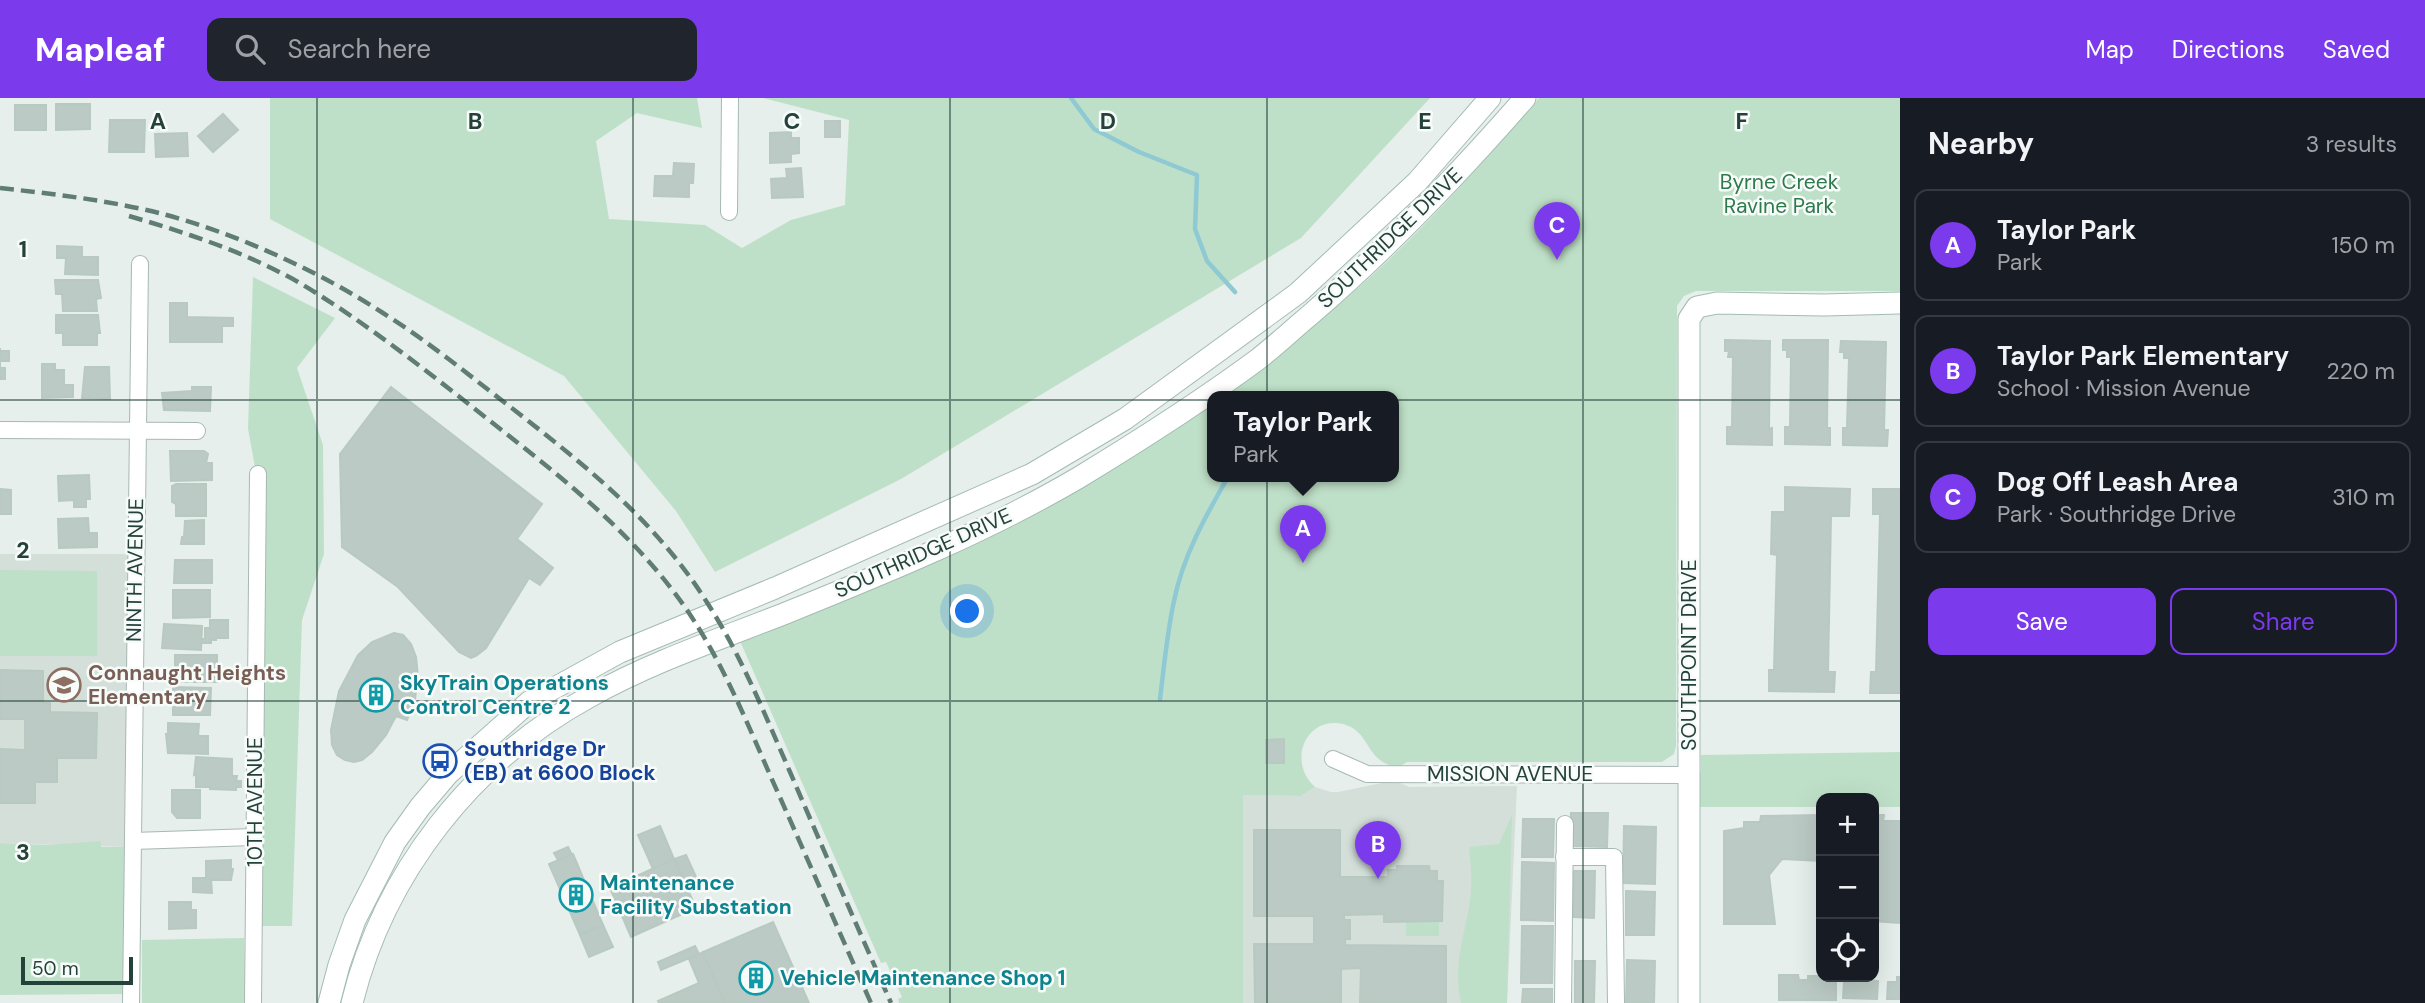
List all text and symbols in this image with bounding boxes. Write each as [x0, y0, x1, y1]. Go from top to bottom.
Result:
search box [207, 18, 697, 81]
text: Mapleaf [35, 28, 165, 71]
icon: search [231, 30, 269, 68]
text: Search here [287, 32, 431, 66]
text: Map [2086, 34, 2134, 65]
text: Directions [2172, 34, 2285, 65]
text: Saved [2323, 34, 2390, 65]
text: A [150, 106, 166, 136]
text: B [468, 106, 482, 136]
text: C [784, 106, 800, 136]
text: D [1100, 106, 1116, 136]
text: E [1418, 106, 1432, 136]
text: F [1736, 106, 1749, 136]
text: Nearby [1928, 124, 2034, 163]
text: 3 results [2306, 129, 2397, 159]
street label: SOUTHRIDGE DRIVE [1311, 162, 1469, 314]
park label: Byrne Creek Ravine Park [1720, 168, 1839, 220]
pin: C [1534, 202, 1580, 260]
text: Taylor Park [1997, 213, 2136, 247]
text: A [1945, 230, 1961, 260]
text: 150 m [2331, 230, 2395, 260]
text: 1 [19, 234, 27, 264]
text: Park [1997, 247, 2042, 277]
text: Taylor Park Elementary [1997, 339, 2289, 373]
text: B [1946, 356, 1960, 386]
text: 220 m [2326, 356, 2395, 386]
text: School · Mission Avenue [1997, 373, 2251, 403]
popup [1207, 391, 1399, 482]
text: Taylor Park [1233, 405, 1373, 439]
text: Park [1233, 439, 1279, 469]
text: Dog Off Leash Area [1997, 465, 2238, 499]
text: C [1945, 482, 1961, 512]
text: 310 m [2332, 482, 2395, 512]
street label: NINTH AVENUE [120, 498, 150, 642]
text: Park · Southridge Drive [1997, 499, 2236, 529]
street label: SOUTHRIDGE DRIVE [830, 501, 1016, 605]
pin: A [1280, 505, 1326, 563]
text: 2 [16, 535, 30, 565]
street label: SOUTHPOINT DRIVE [1675, 559, 1703, 751]
button: Save [1928, 588, 2156, 655]
button: Share [2170, 588, 2397, 655]
your location [950, 594, 984, 628]
place label: Connaught Heights Elementary [88, 659, 286, 711]
school or university icon: Connaught Heights Elementary [45, 666, 83, 704]
place label: SkyTrain Operations Control Centre 2 [400, 669, 609, 721]
building icon: SkyTrain Operations Control Centre 2 [357, 676, 395, 714]
place label: Southridge Dr (EB) at 6600 Block [464, 735, 656, 787]
street label: 10TH AVENUE [241, 737, 269, 867]
bus stop icon: Southridge Dr (EB) at 6600 Block [421, 742, 459, 780]
street label: MISSION AVENUE [1427, 760, 1593, 788]
map controls [1816, 793, 1879, 982]
button: + [1816, 793, 1879, 856]
pin: B [1355, 821, 1401, 879]
text: 3 [16, 837, 30, 867]
button: − [1816, 856, 1879, 919]
place label: Maintenance Facility Substation [600, 869, 792, 921]
building icon: Maintenance Facility Substation [557, 876, 595, 914]
button: locate [1816, 919, 1879, 982]
scale bar [21, 954, 133, 986]
text: 50 m [32, 956, 79, 981]
building icon: Vehicle Maintenance Shop 1 [737, 959, 775, 997]
place label: Vehicle Maintenance Shop 1 [780, 964, 1065, 992]

